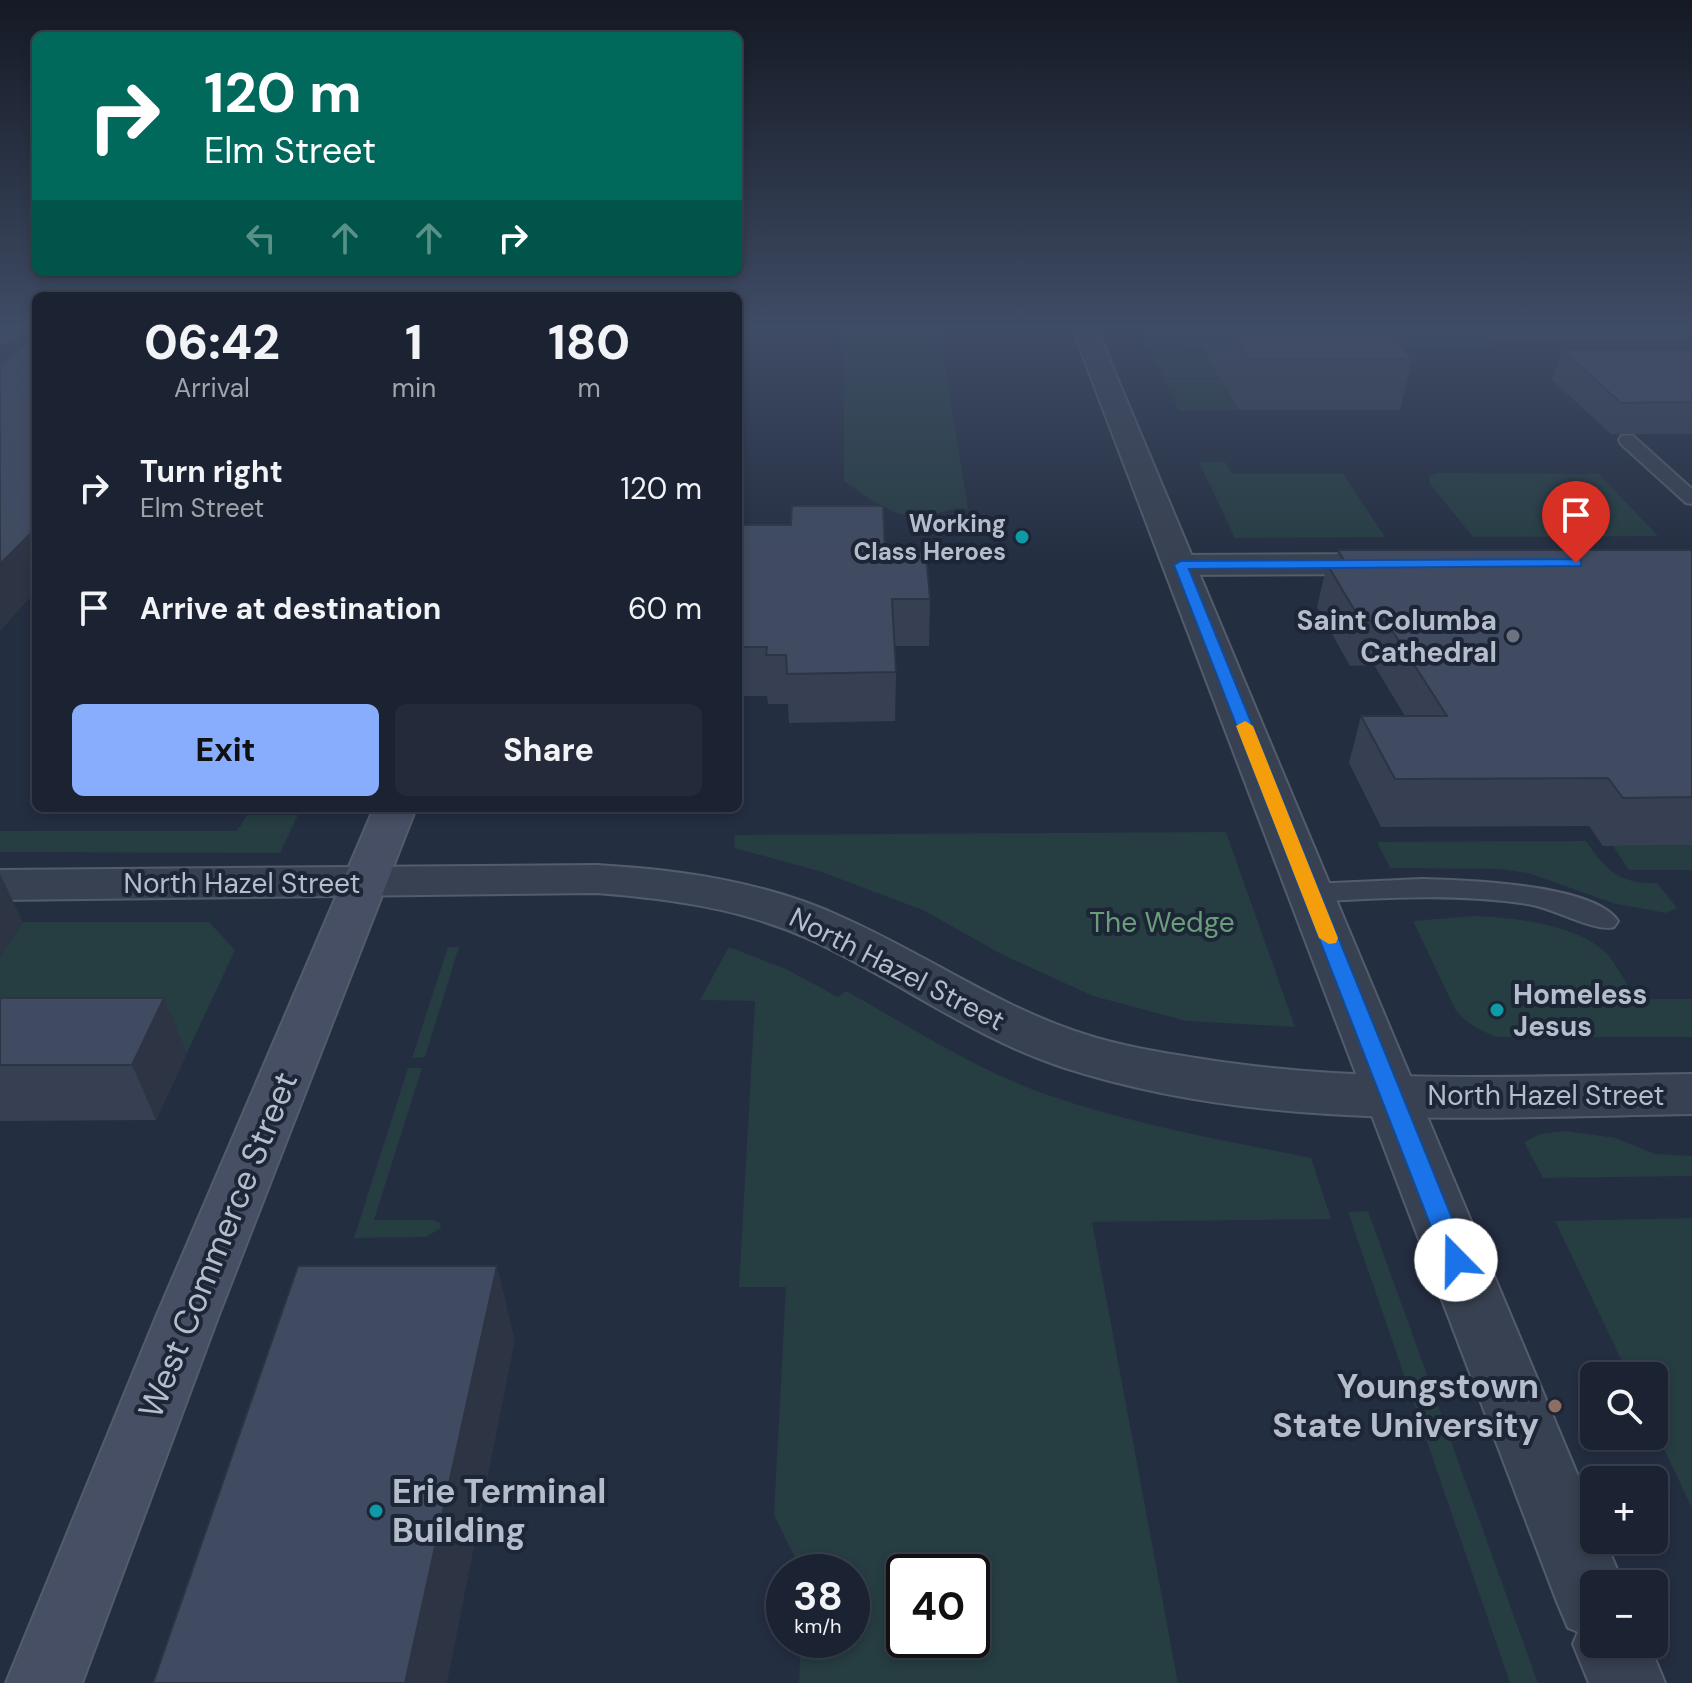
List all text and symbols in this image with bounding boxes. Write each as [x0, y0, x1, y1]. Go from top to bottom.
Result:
text: 120 m [204, 56, 362, 129]
icon: right [72, 64, 176, 168]
text: Elm Street [204, 127, 376, 174]
icon: left [239, 216, 283, 260]
icon: ahead [323, 216, 367, 260]
icon: ahead [407, 216, 451, 260]
icon: right [491, 216, 535, 260]
text: 06:42 [144, 311, 280, 374]
text: 1 [405, 311, 423, 374]
text: 180 [548, 311, 630, 374]
text: Arrival [174, 371, 250, 405]
text: min [392, 371, 436, 405]
text: m [577, 371, 601, 405]
text: Turn right [140, 452, 283, 491]
icon: right [72, 466, 116, 510]
text: 120 m [620, 469, 702, 508]
pin [1542, 481, 1610, 563]
text: Elm Street [140, 491, 264, 525]
icon: arrive [1554, 493, 1598, 537]
place label: Working Class Heroes [854, 508, 1006, 567]
marker: Working Class Heroes [1013, 528, 1031, 546]
icon: arrive [72, 586, 116, 630]
text: Arrive at destination [140, 589, 441, 628]
text: 60 m [628, 589, 702, 628]
place label: Saint Columba Cathedral [1296, 602, 1497, 671]
marker: Saint Columba Cathedral [1504, 627, 1522, 645]
button: Exit [72, 704, 379, 796]
button: Share [395, 704, 702, 796]
street label: North Hazel Street [124, 865, 360, 902]
street label: North Hazel Street [783, 899, 1011, 1039]
park label: The Wedge [1089, 904, 1235, 941]
place label: Homeless Jesus [1513, 976, 1647, 1045]
marker: Homeless Jesus [1488, 1001, 1506, 1019]
street label: West Commerce Street [128, 1065, 308, 1425]
street label: North Hazel Street [1428, 1077, 1664, 1114]
position arrow [1414, 1218, 1498, 1302]
map controls [1580, 1362, 1668, 1658]
button: search [1580, 1362, 1668, 1450]
place label: Youngstown State University [1272, 1364, 1539, 1448]
marker: Youngstown State University [1546, 1397, 1564, 1415]
button: + [1580, 1466, 1668, 1554]
place label: Erie Terminal Building [392, 1469, 606, 1553]
marker: Erie Terminal Building [367, 1502, 385, 1520]
speed limit sign: 40 [886, 1554, 990, 1658]
text: 38 [793, 1570, 843, 1622]
button: − [1580, 1570, 1668, 1658]
text: km/h [794, 1613, 842, 1639]

